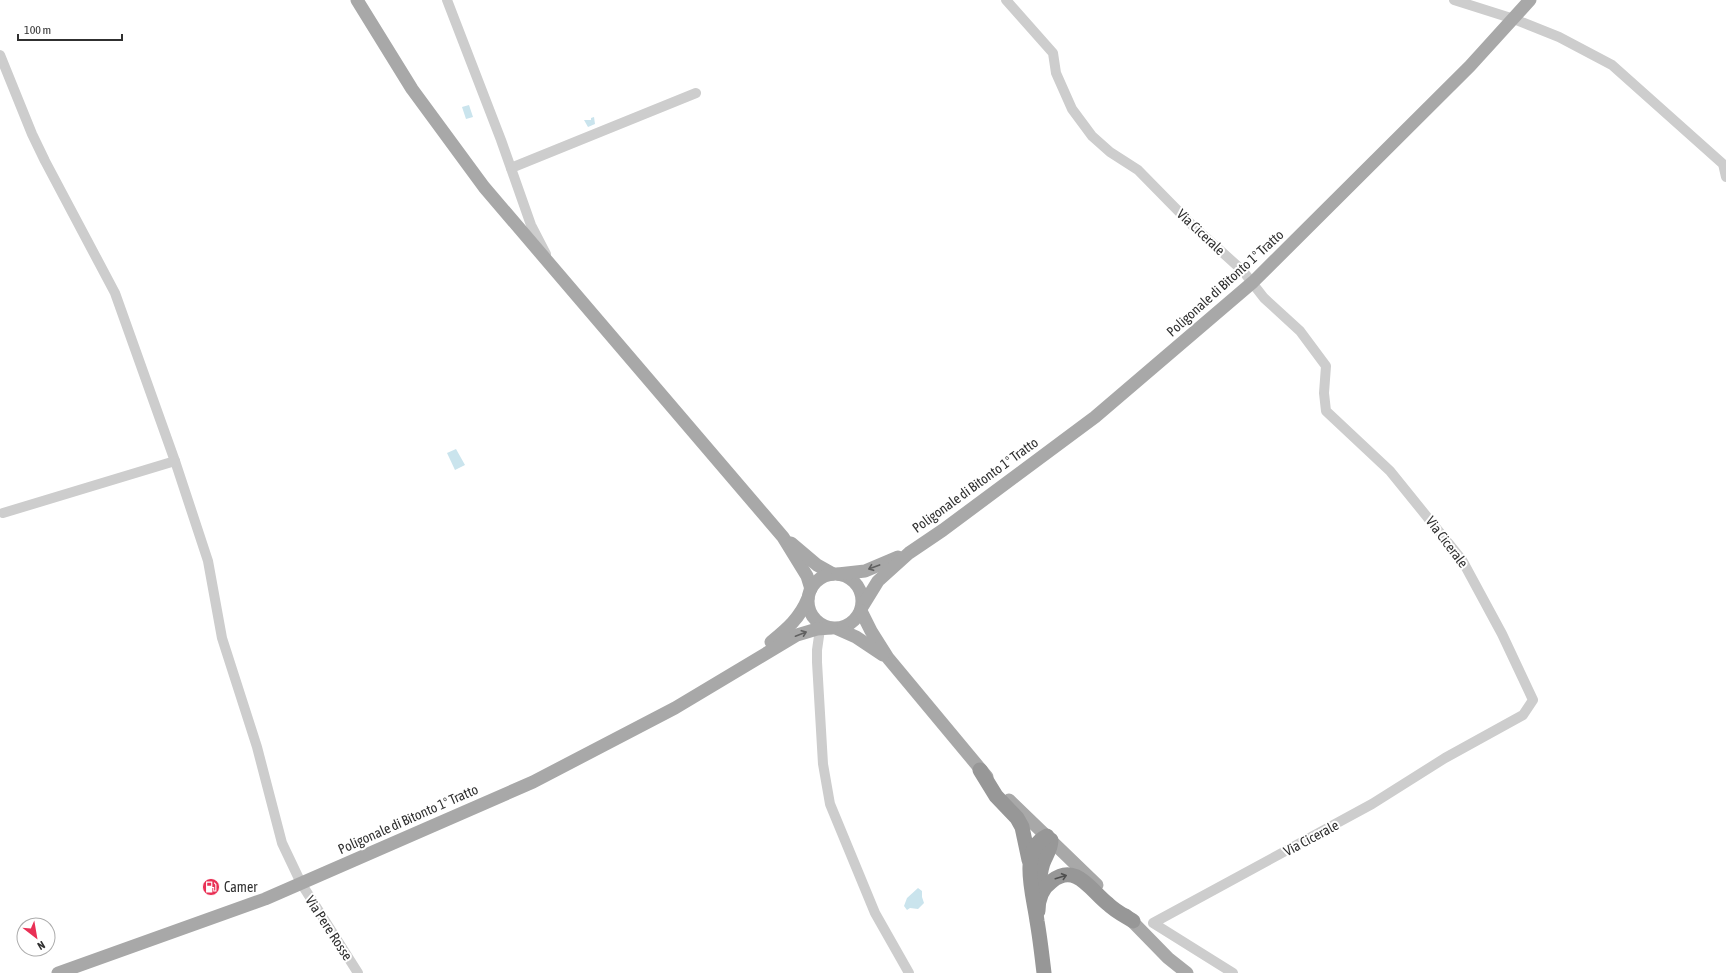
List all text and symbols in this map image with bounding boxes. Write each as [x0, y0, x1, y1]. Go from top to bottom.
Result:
scale bar [18, 16, 122, 42]
text: 100 m [24, 23, 51, 37]
street label: Via Cicerale [1174, 206, 1228, 258]
street label: Poligonale di Bitonto 1° Tratto [1163, 226, 1287, 340]
street label: Poligonale di Bitonto 1° Tratto [909, 434, 1041, 536]
street label: Via Cicerale [1423, 513, 1471, 571]
one-way arrow [869, 564, 881, 572]
one-way arrow [794, 629, 806, 637]
street label: Poligonale di Bitonto 1° Tratto [336, 781, 480, 857]
street label: Via Cicerale [1281, 817, 1341, 859]
one-way arrow [1054, 873, 1067, 880]
fuel station icon: Camer [201, 877, 221, 897]
place label: Camer [224, 879, 258, 895]
street label: Via Pere Rosse [302, 893, 356, 963]
north arrow [16, 917, 56, 957]
text: N [35, 939, 47, 952]

